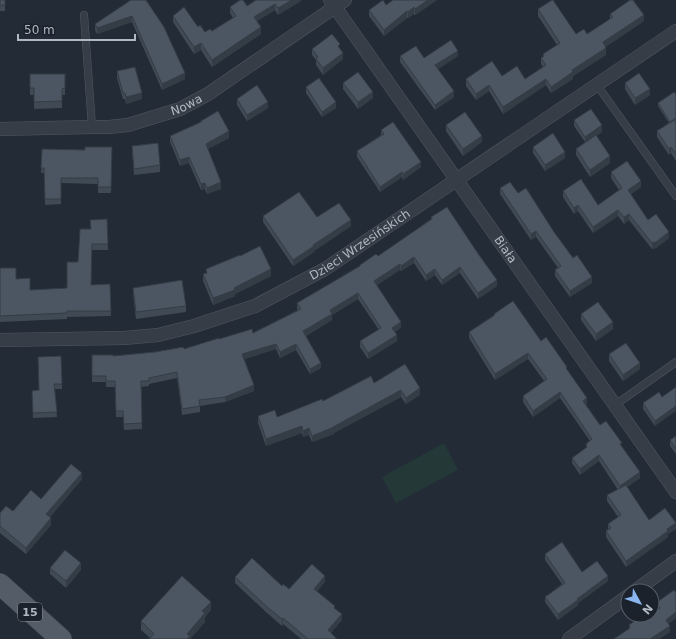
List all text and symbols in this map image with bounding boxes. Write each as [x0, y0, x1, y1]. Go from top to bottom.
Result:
scale bar [18, 16, 135, 42]
text: 50 m [24, 23, 55, 37]
street label: Nowa [169, 91, 205, 118]
street label: Dzieci Wrzesińskich [307, 206, 413, 283]
street label: Biała [491, 233, 520, 266]
north arrow [620, 583, 660, 623]
text: N [639, 601, 655, 617]
road number: 15 [18, 603, 42, 621]

